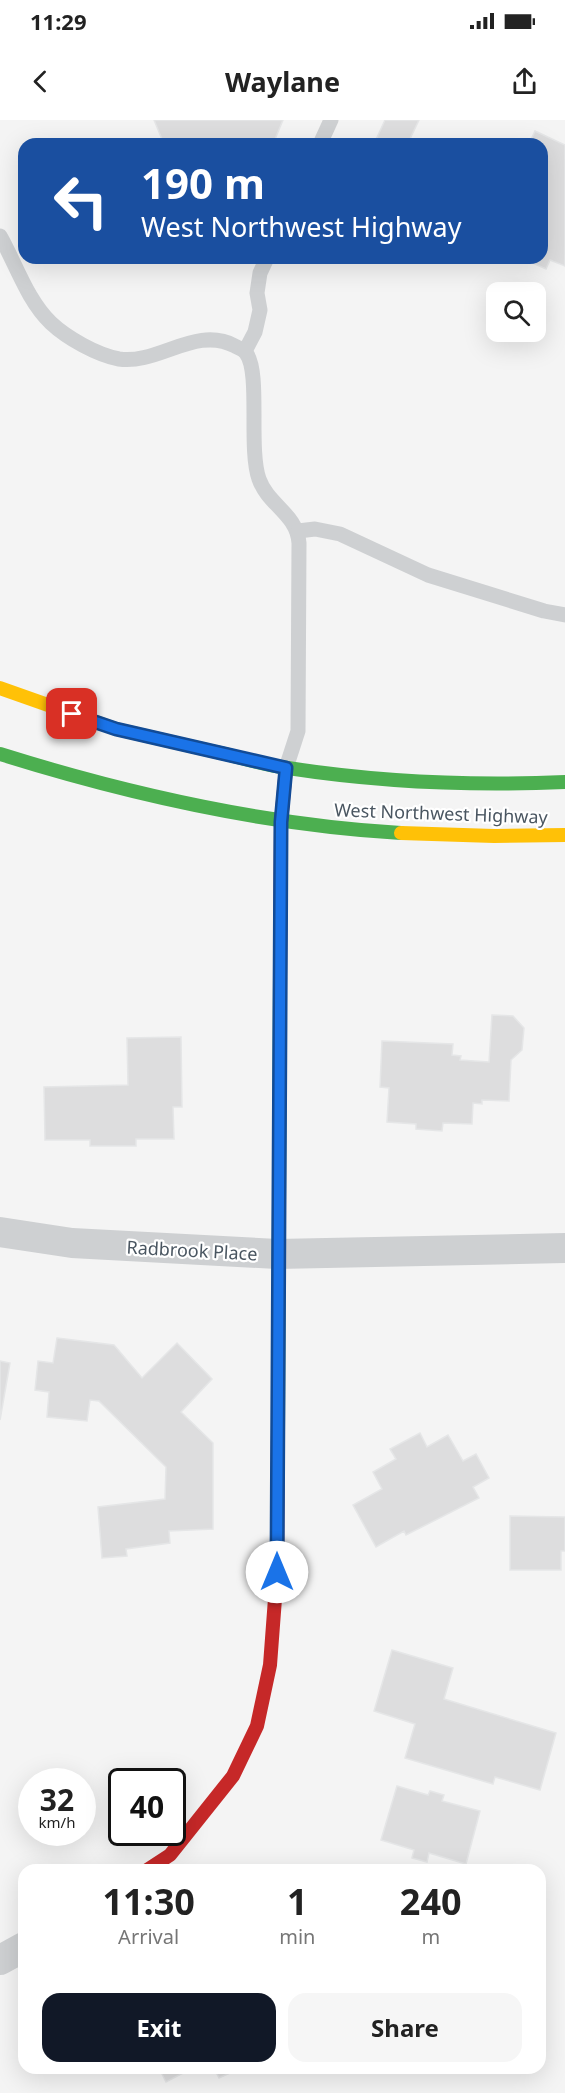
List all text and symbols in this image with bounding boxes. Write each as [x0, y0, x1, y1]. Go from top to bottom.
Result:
text: 11:29 [30, 6, 87, 36]
text: Waylane [225, 63, 340, 100]
icon: back [24, 65, 57, 98]
icon: share [508, 65, 541, 98]
text: 190 m [141, 154, 265, 211]
icon: left [42, 162, 120, 240]
text: West Northwest Highway [141, 208, 462, 245]
map controls [486, 282, 546, 342]
button: search [486, 282, 546, 342]
pin [46, 688, 97, 739]
icon: arrive [55, 697, 88, 730]
street label: West Northwest Highway [334, 797, 549, 829]
street label: Radbrook Place [126, 1235, 258, 1265]
position arrow [245, 1540, 309, 1604]
speed limit sign: 40 [108, 1768, 186, 1846]
text: 32 [40, 1779, 74, 1820]
text: km/h [39, 1812, 75, 1832]
text: 11:30 [102, 1877, 195, 1926]
text: 1 [287, 1877, 308, 1926]
text: 240 [400, 1877, 462, 1926]
text: Arrival [118, 1923, 179, 1950]
text: min [279, 1923, 315, 1950]
text: m [421, 1923, 440, 1950]
button: Exit [42, 1993, 276, 2062]
button: Share [288, 1993, 522, 2062]

